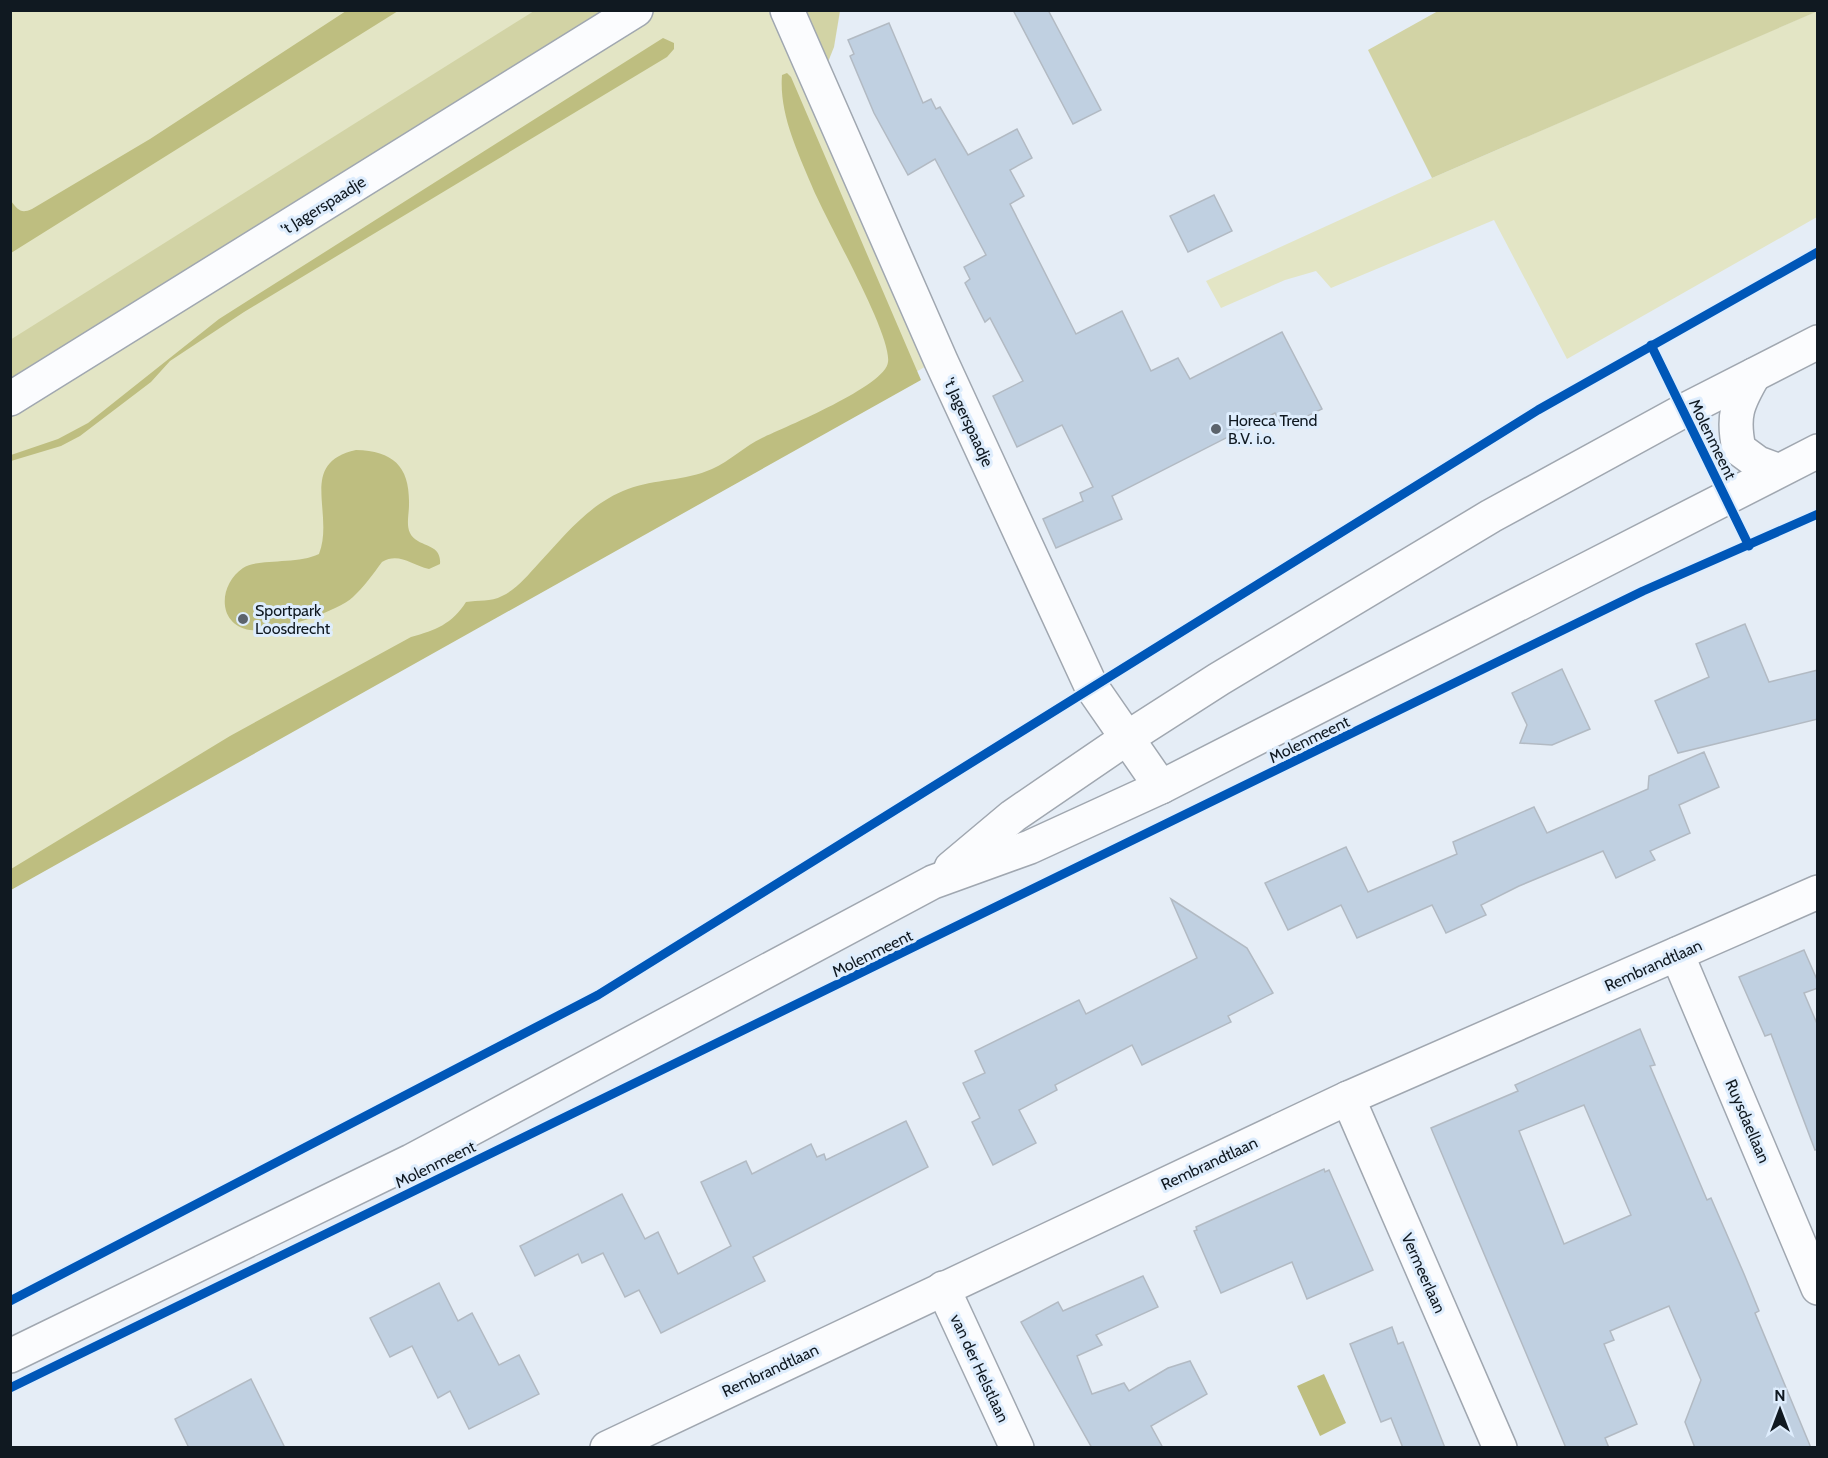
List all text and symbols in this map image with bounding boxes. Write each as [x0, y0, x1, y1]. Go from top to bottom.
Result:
street label: 't Jagerspaadje [278, 172, 369, 239]
street label: 't Jagerspaadje [940, 375, 997, 470]
street label: Molenmeent [1685, 396, 1740, 483]
place label: Horeca Trend B.V. i.o. [1228, 411, 1317, 448]
marker: Horeca Trend B.V. i.o. [1209, 422, 1223, 436]
place label: Sportpark Loosdrecht [255, 601, 331, 638]
marker: Sportpark Loosdrecht [236, 612, 250, 626]
street label: Molenmeent [1266, 712, 1353, 767]
street label: Molenmeent [829, 926, 916, 981]
street label: Rembrandtlaan [1602, 936, 1705, 995]
street label: Ruysdaellaan [1721, 1076, 1774, 1166]
street label: Rembrandtlaan [1158, 1133, 1261, 1194]
street label: Molenmeent [392, 1137, 479, 1192]
street label: Vermeerlaan [1397, 1230, 1450, 1316]
street label: van der Helstlaan [946, 1311, 1013, 1425]
street label: Rembrandtlaan [719, 1340, 822, 1401]
north arrow [1750, 1380, 1810, 1440]
text: N [1774, 1386, 1786, 1405]

